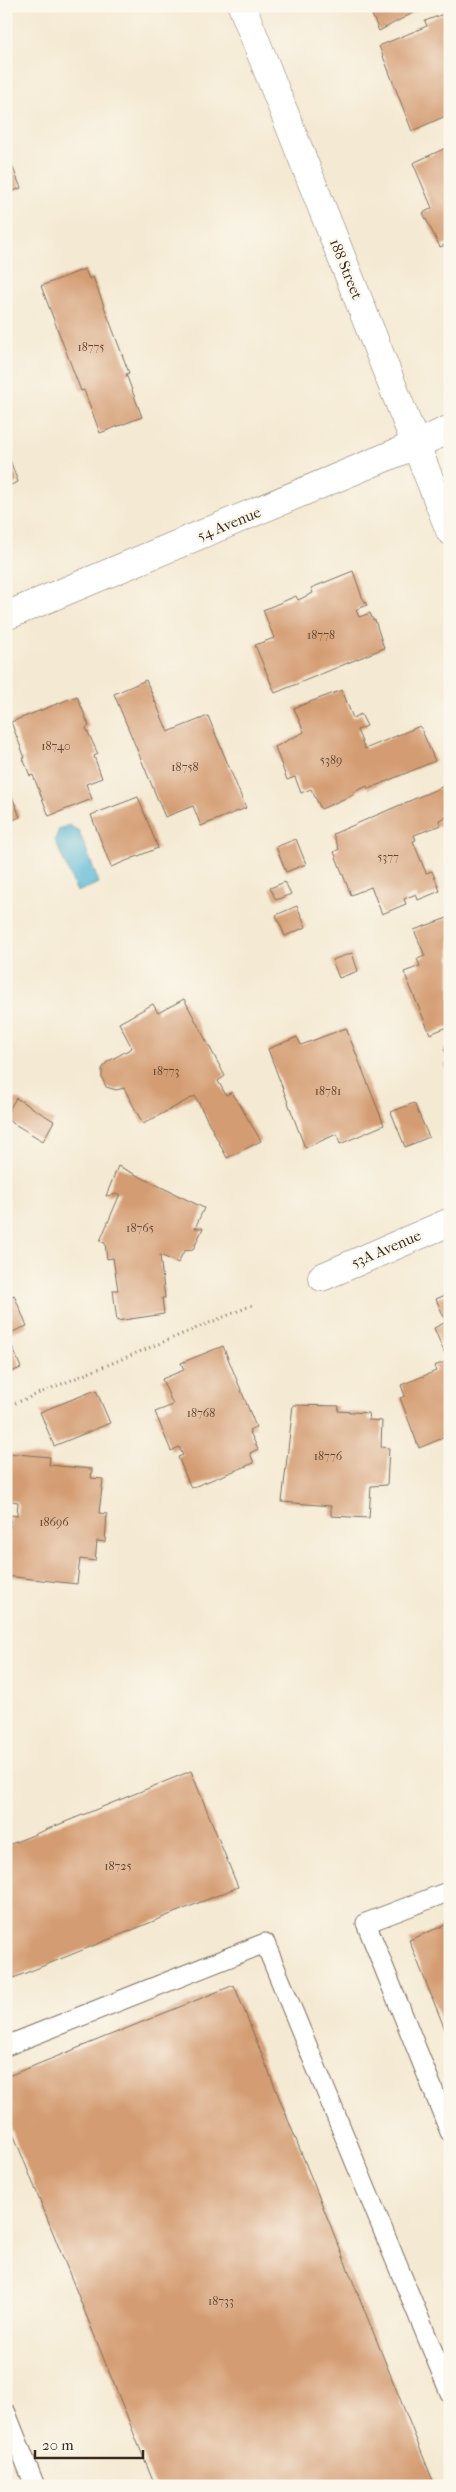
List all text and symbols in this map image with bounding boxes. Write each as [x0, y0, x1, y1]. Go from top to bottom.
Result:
street label: 188 Street [326, 236, 366, 302]
house number: 18775 [77, 340, 105, 354]
street label: 54 Avenue [195, 503, 264, 545]
house number: 18778 [307, 628, 335, 642]
house number: 18740 [41, 739, 71, 753]
house number: 5389 [320, 753, 342, 767]
house number: 18758 [171, 760, 199, 774]
house number: 5377 [377, 850, 399, 864]
house number: 18773 [153, 1064, 179, 1078]
house number: 18781 [315, 1084, 341, 1098]
house number: 18765 [126, 1221, 154, 1235]
street label: 53A Avenue [348, 1226, 424, 1272]
house number: 18768 [187, 1406, 215, 1420]
house number: 18776 [314, 1449, 343, 1463]
house number: 18696 [39, 1515, 69, 1529]
house number: 18725 [104, 1859, 132, 1873]
house number: 18733 [208, 2294, 234, 2308]
scale bar [35, 2427, 142, 2459]
text: 20 m [42, 2436, 74, 2454]

